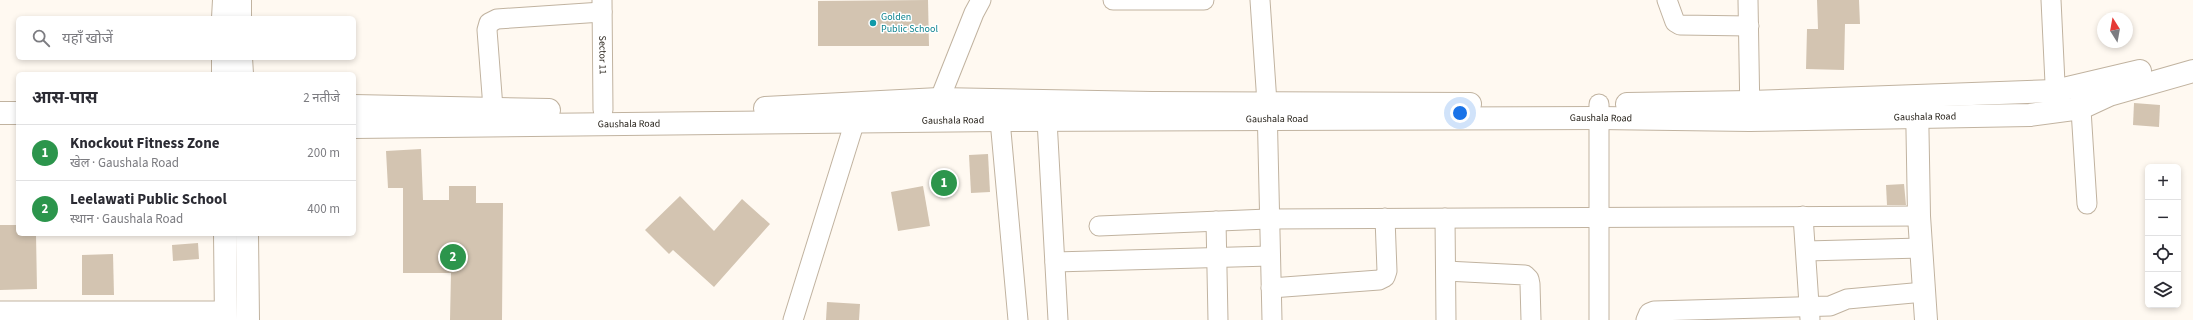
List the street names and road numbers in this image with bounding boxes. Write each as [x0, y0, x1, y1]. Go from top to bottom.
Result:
street label: Sector 11 [595, 35, 610, 75]
street label: Gaushala Road [1894, 109, 1956, 124]
street label: Gaushala Road [1570, 111, 1632, 125]
street label: Gaushala Road [1246, 112, 1308, 126]
street label: Gaushala Road [922, 113, 984, 128]
street label: Gaushala Road [598, 117, 660, 131]

